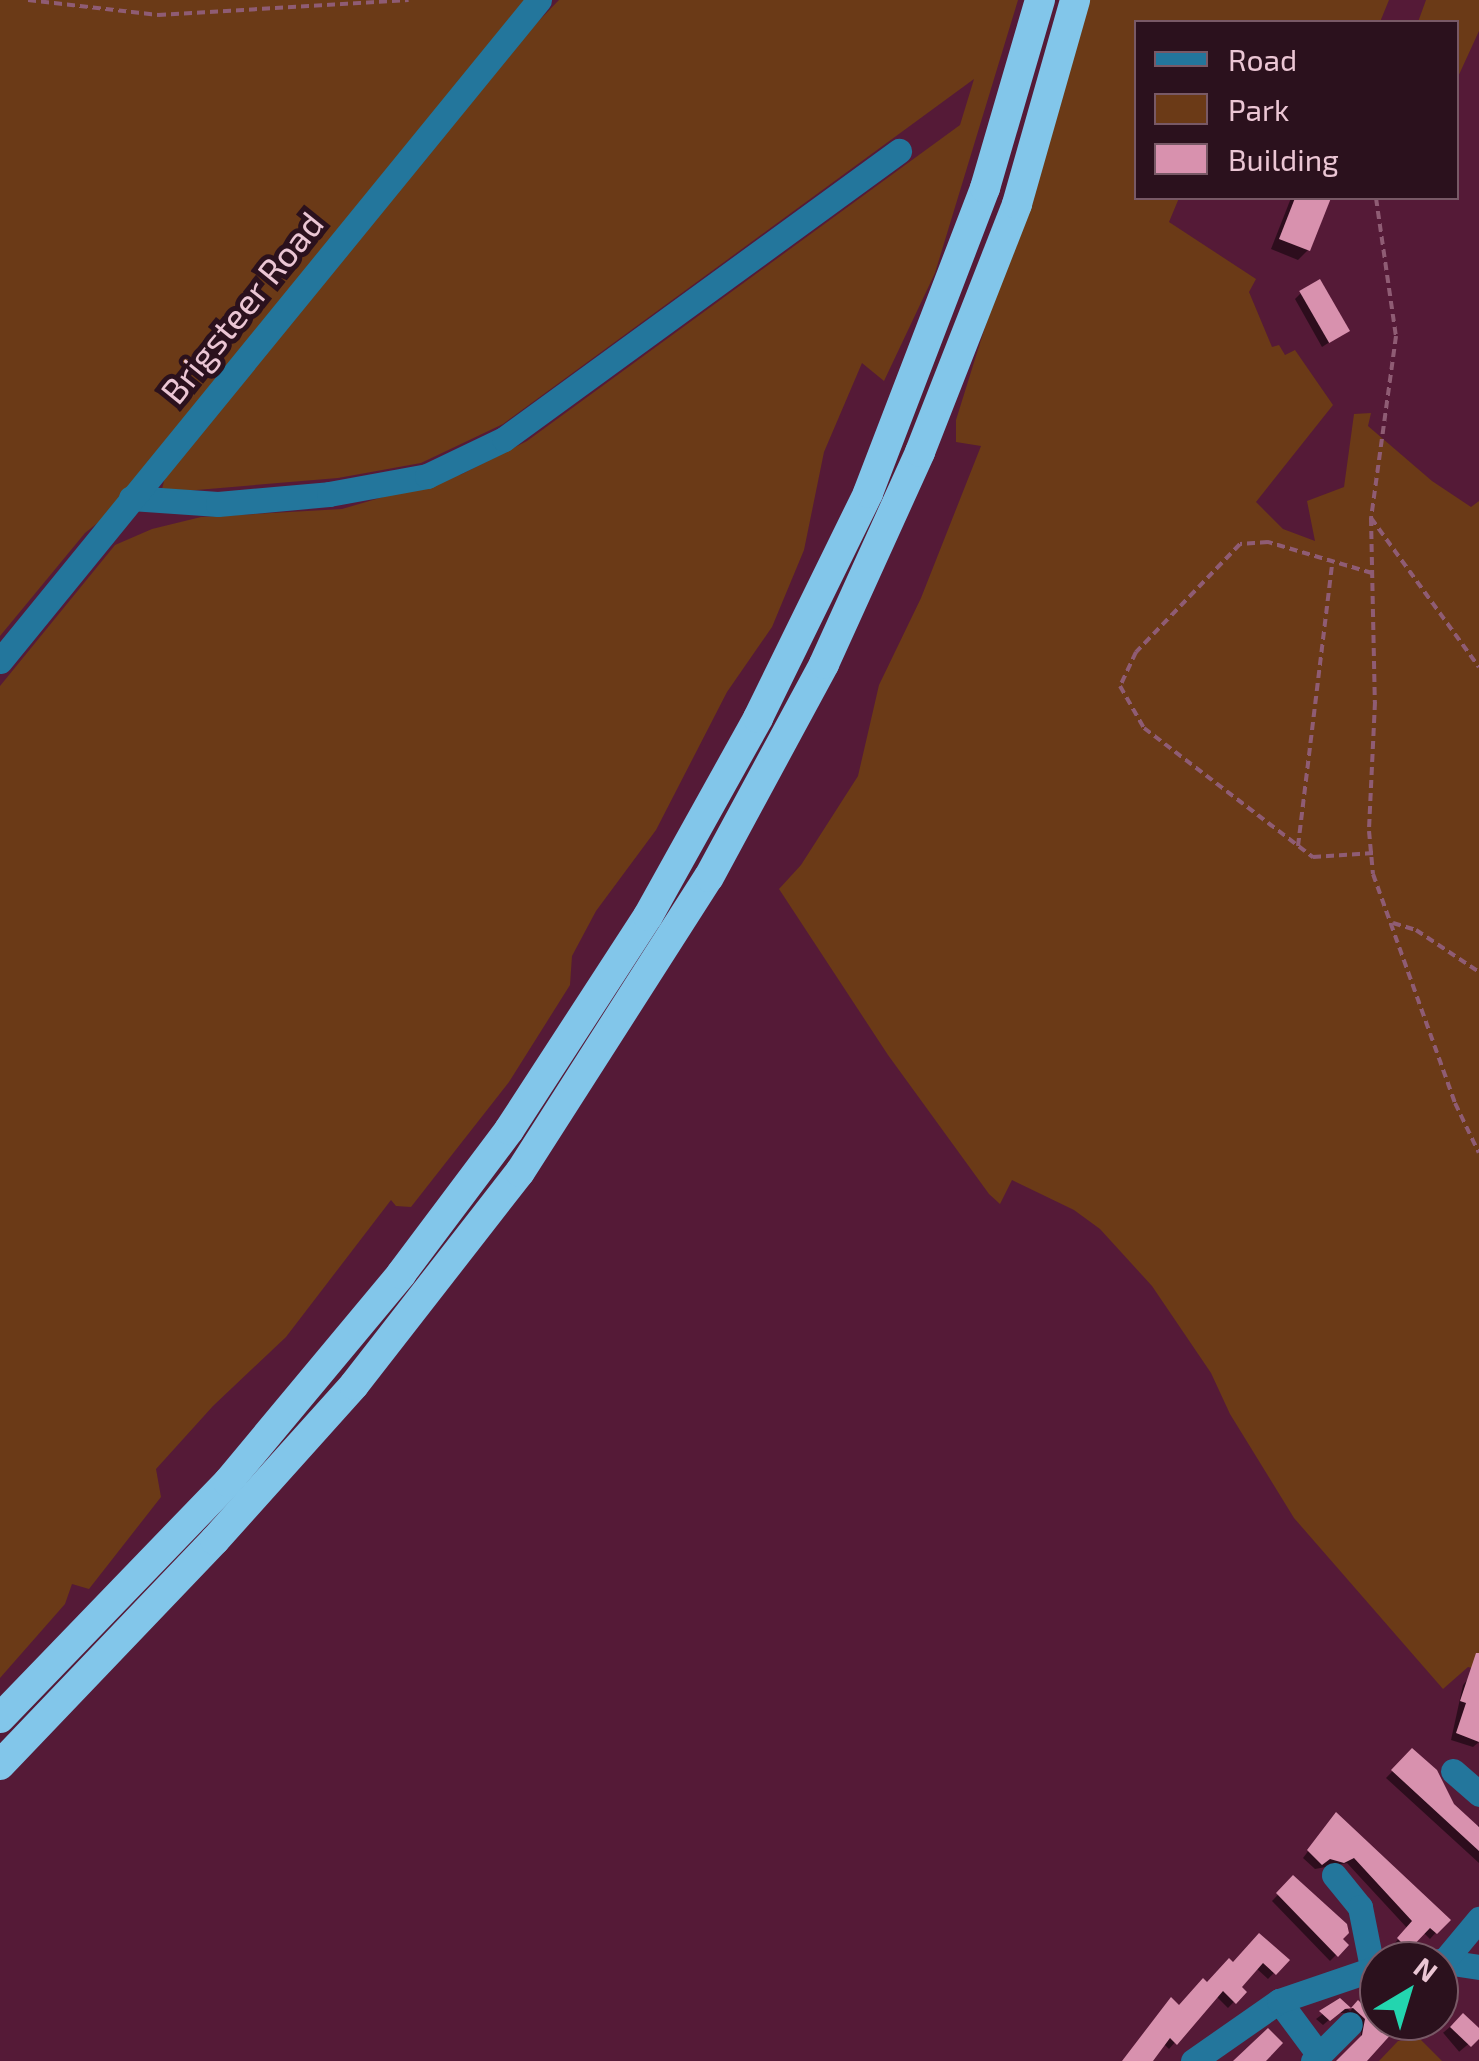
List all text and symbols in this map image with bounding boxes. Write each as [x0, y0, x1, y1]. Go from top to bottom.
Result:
legend [1134, 20, 1459, 200]
text: Road [1228, 41, 1297, 77]
text: Park [1228, 91, 1289, 127]
text: Building [1228, 141, 1339, 177]
street label: Brigsteer Road [151, 202, 331, 412]
north arrow [1359, 1941, 1459, 2041]
text: N [1408, 1949, 1445, 1989]

